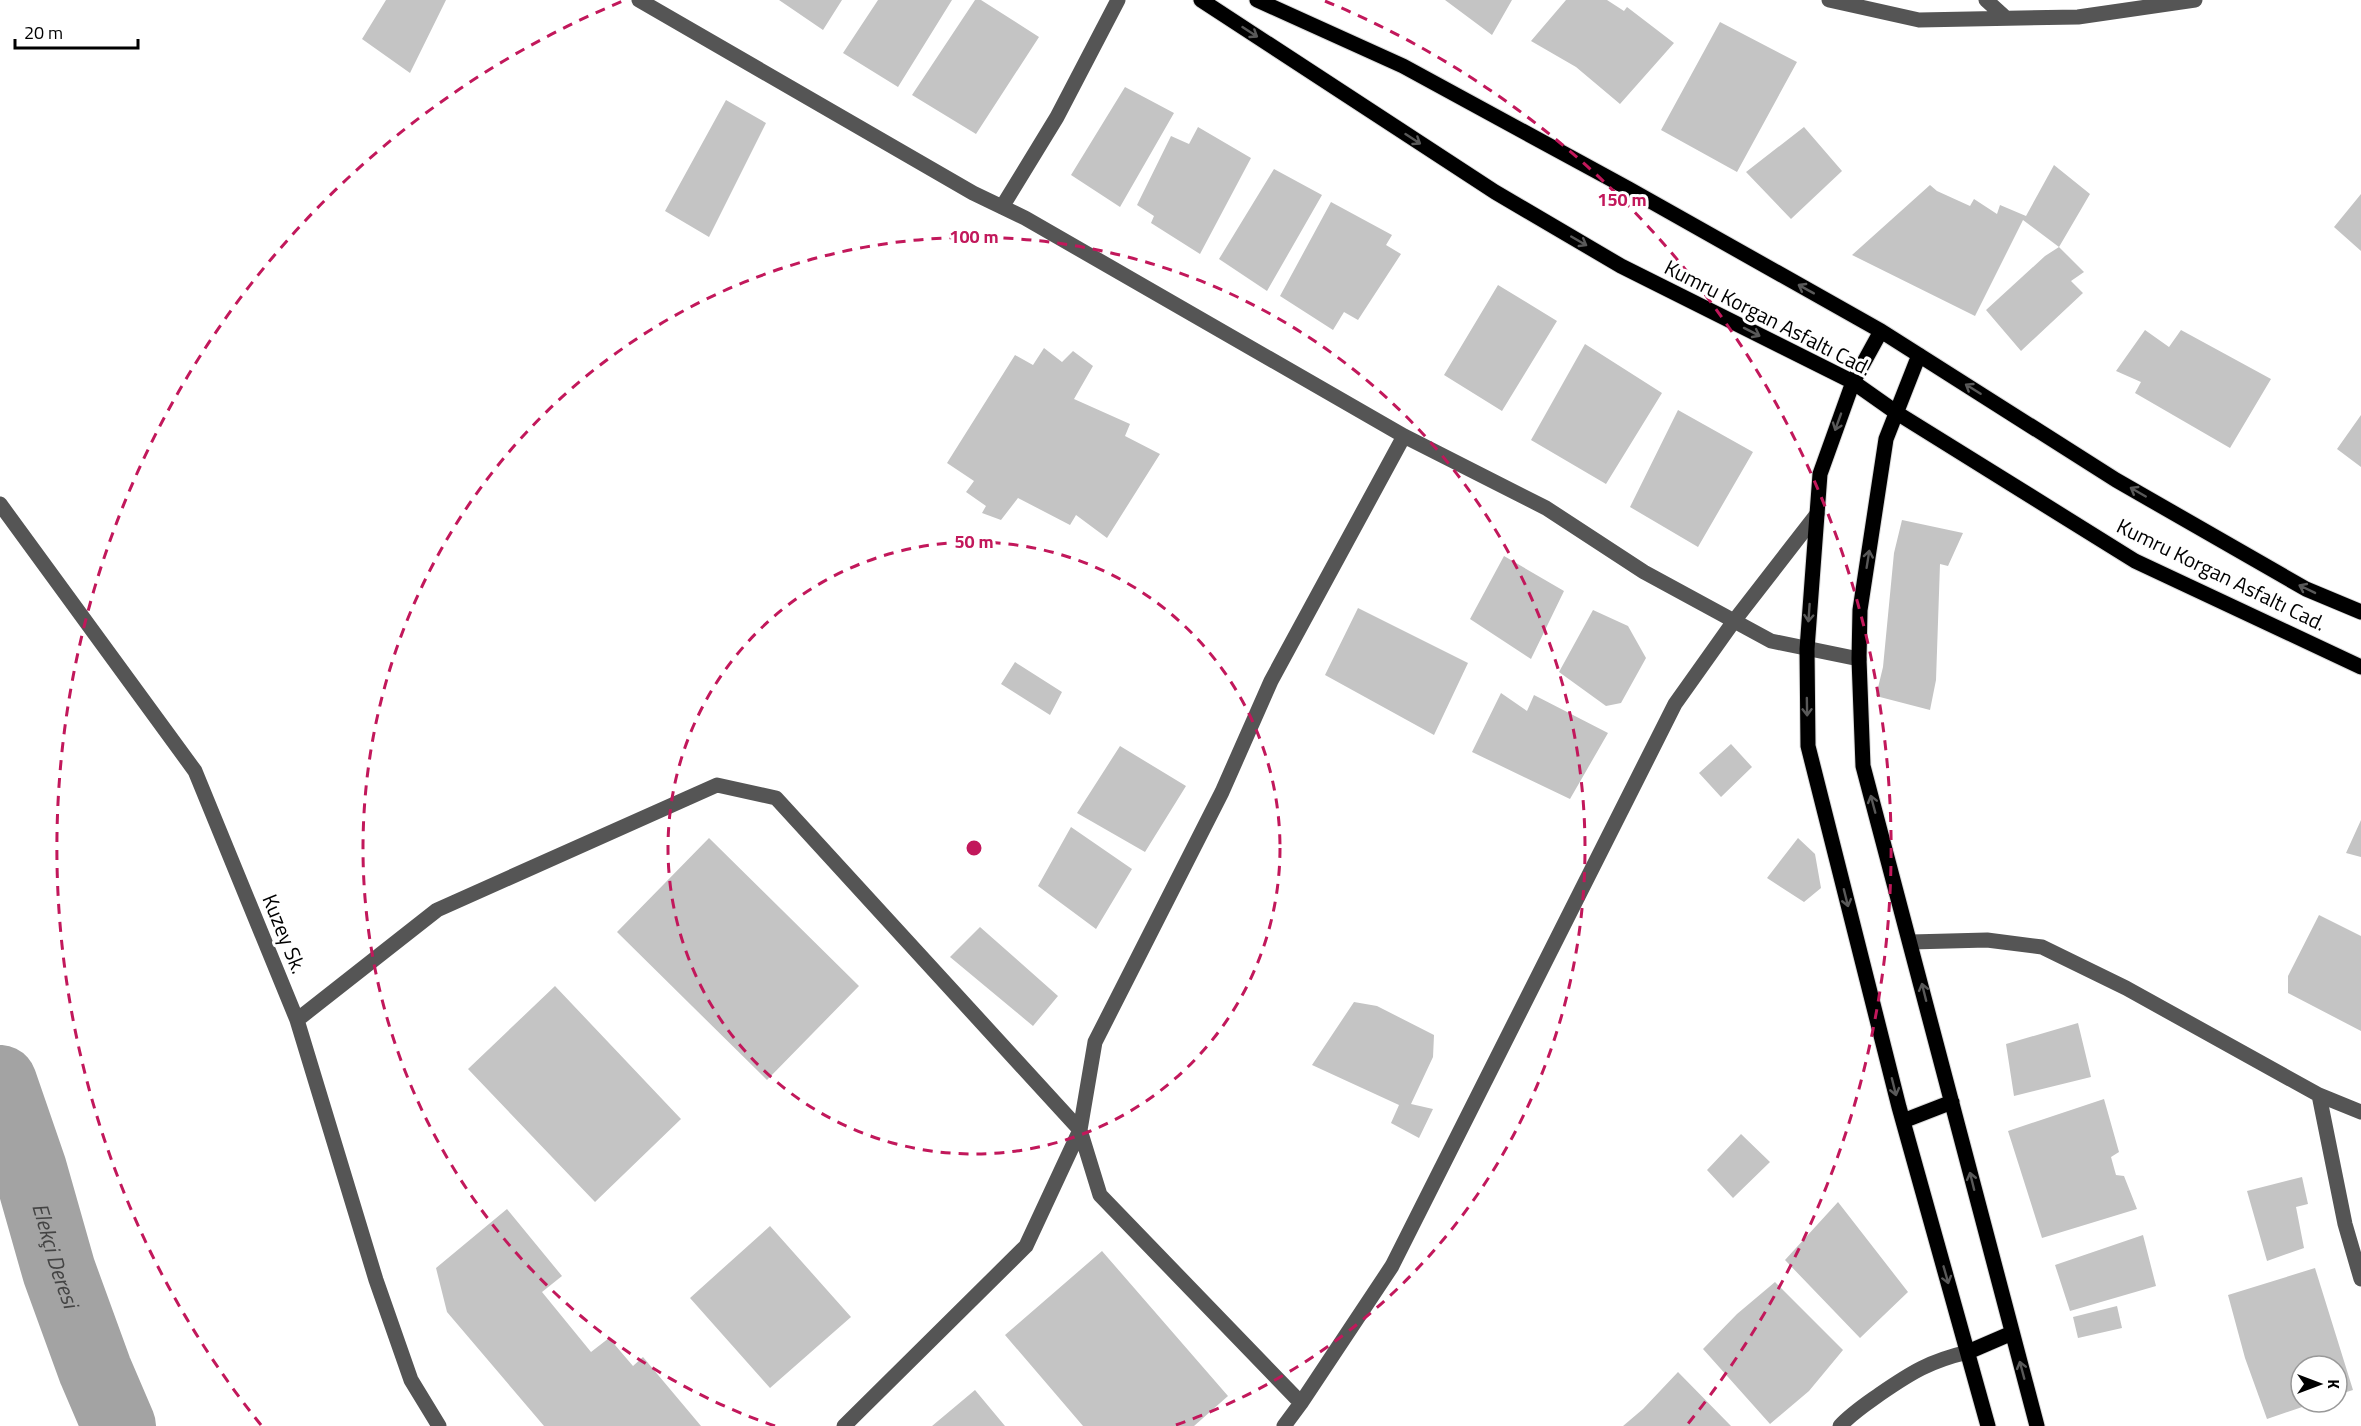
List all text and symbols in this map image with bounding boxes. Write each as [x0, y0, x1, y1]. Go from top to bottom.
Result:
scale bar [15, 12, 138, 50]
text: 20 m [24, 19, 63, 46]
one-way arrow [1241, 26, 1258, 38]
one-way arrow [1405, 132, 1422, 145]
text: 150 m [1597, 186, 1647, 213]
text: 100 m [949, 223, 999, 250]
one-way arrow [1570, 236, 1587, 248]
street label: Kumru Korgan Asfaltı Cad. [1659, 251, 1878, 383]
one-way arrow [1798, 282, 1815, 294]
one-way arrow [1742, 327, 1760, 338]
one-way arrow [1964, 383, 1981, 396]
one-way arrow [1832, 412, 1843, 431]
one-way arrow [2130, 486, 2147, 498]
street label: Kumru Korgan Asfaltı Cad. [2111, 509, 2331, 639]
text: 50 m [954, 528, 994, 555]
one-way arrow [1862, 549, 1873, 569]
one-way arrow [2299, 583, 2317, 594]
one-way arrow [1803, 603, 1814, 622]
one-way arrow [1802, 697, 1813, 717]
one-way arrow [1867, 795, 1878, 814]
centre of rings [964, 838, 984, 858]
one-way arrow [1841, 888, 1853, 907]
street label: Kuzey Sk. [254, 889, 315, 978]
one-way arrow [1917, 983, 1929, 1002]
one-way arrow [1888, 1077, 1900, 1096]
one-way arrow [1966, 1172, 1977, 1191]
water label: Elekçi Deresi [23, 1199, 89, 1315]
one-way arrow [1941, 1265, 1953, 1284]
north arrow [2289, 1354, 2349, 1414]
one-way arrow [2015, 1360, 2027, 1379]
text: K [2322, 1379, 2346, 1389]

